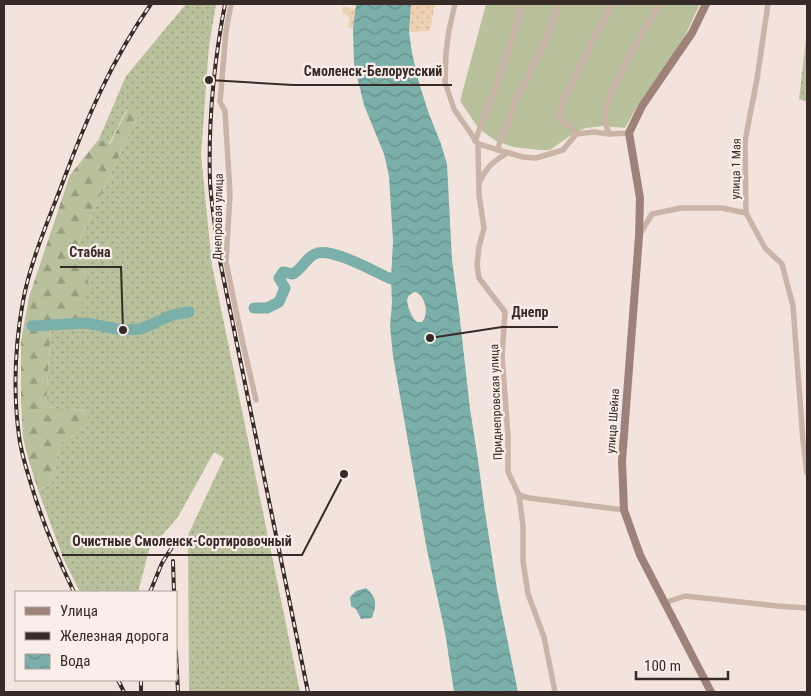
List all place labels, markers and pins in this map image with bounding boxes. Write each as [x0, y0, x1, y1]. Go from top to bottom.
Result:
callout: Смоленск-Белорусский [293, 56, 452, 85]
callout: Стабна [60, 238, 121, 267]
callout: Днепр [502, 298, 558, 327]
callout: Очистные Смоленск-Сортировочный [62, 526, 302, 555]

